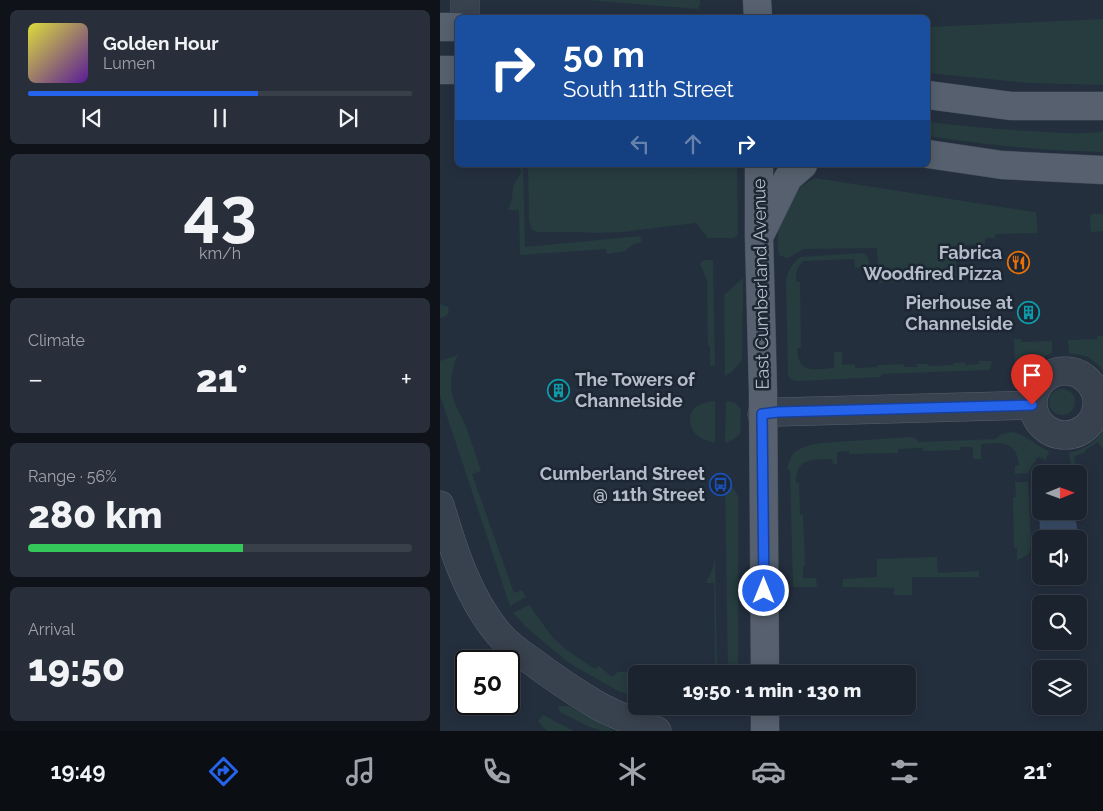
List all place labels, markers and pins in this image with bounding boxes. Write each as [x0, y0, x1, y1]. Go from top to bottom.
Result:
place label: Fabrica Woodfired Pizza [863, 242, 1002, 284]
restaurant icon: Fabrica Woodfired Pizza [1006, 251, 1030, 275]
place label: Pierhouse at Channelside [905, 292, 1013, 334]
building icon: Pierhouse at Channelside [1017, 301, 1041, 325]
pin [1011, 354, 1053, 405]
place label: The Towers of Channelside [575, 369, 696, 411]
building icon: The Towers of Channelside [547, 378, 571, 402]
place label: Cumberland Street @ 11th Street [540, 463, 705, 505]
bus stop icon: Cumberland Street @ 11th Street [709, 472, 733, 496]

